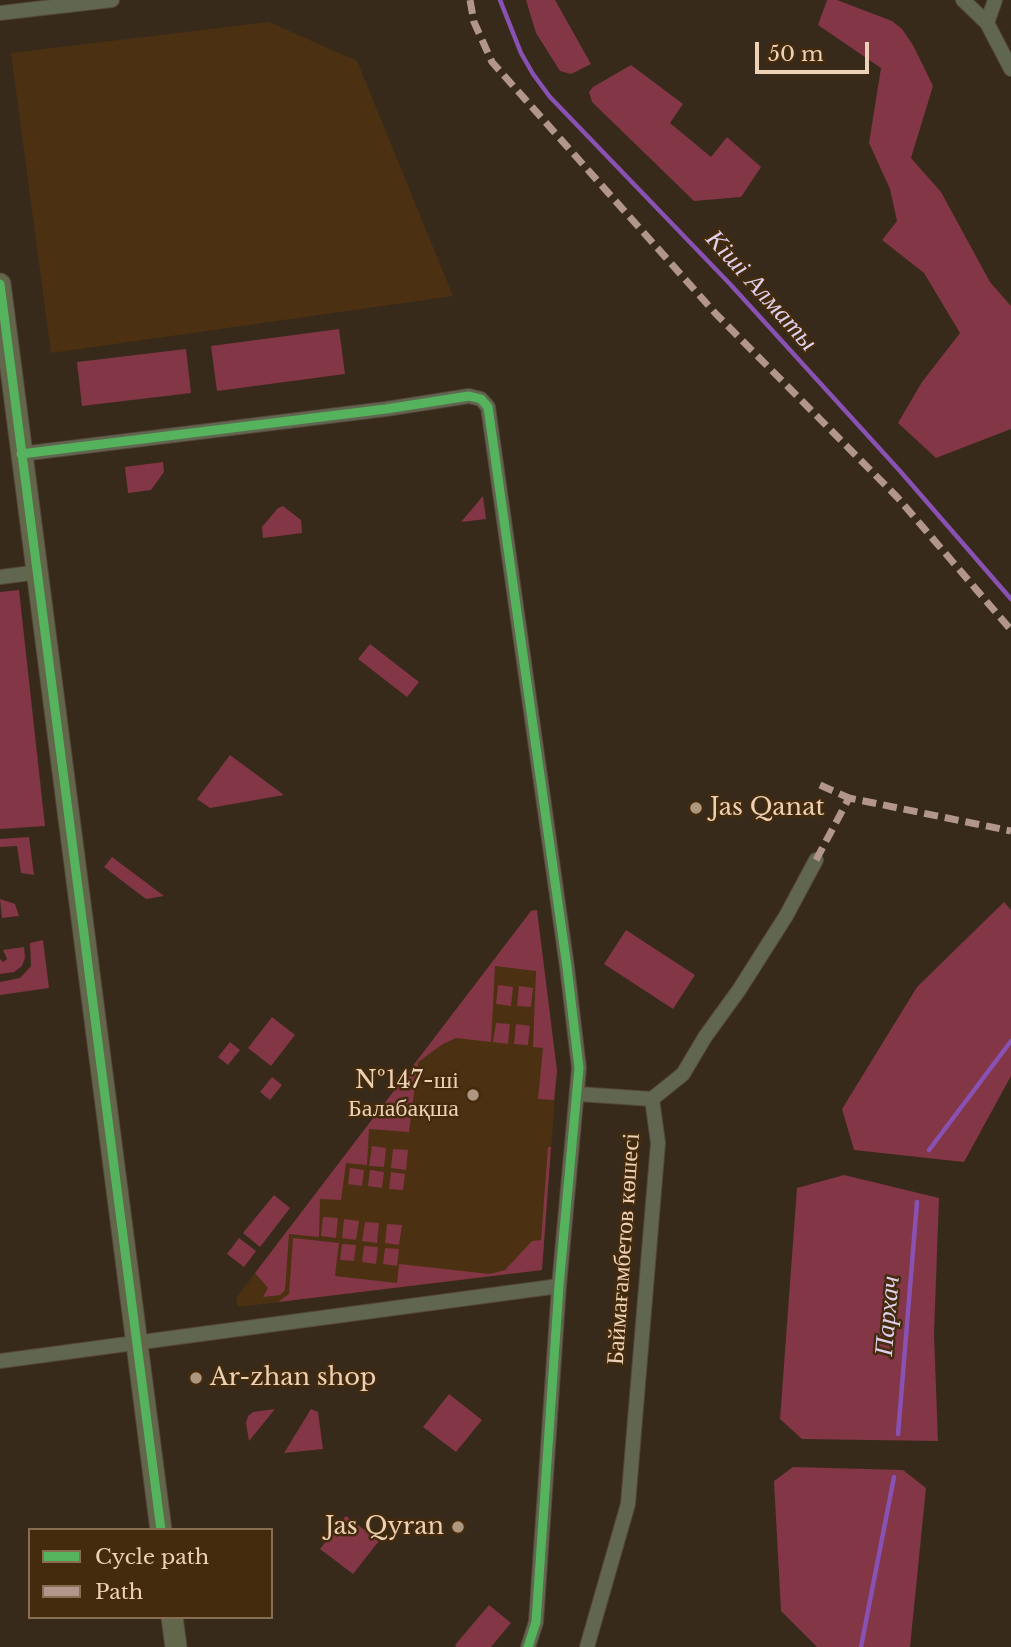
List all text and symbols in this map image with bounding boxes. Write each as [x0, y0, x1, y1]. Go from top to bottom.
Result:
scale bar [759, 28, 873, 72]
text: 50 m [768, 41, 823, 67]
water label: Кіші Алматы [699, 224, 823, 358]
place label: Jas Qanat [710, 794, 825, 822]
marker: Jas Qanat [688, 800, 704, 816]
place label: №147-ші Балабақша [348, 1067, 459, 1123]
marker: №147-ші Балабақша [465, 1087, 481, 1103]
street label: Баймағамбетов көшесі [602, 1132, 646, 1366]
water label: Пархач [869, 1275, 907, 1357]
place label: Ar-zhan shop [210, 1364, 376, 1392]
marker: Ar-zhan shop [188, 1370, 204, 1386]
place label: Jas Qyran [325, 1513, 444, 1541]
marker: Jas Qyran [450, 1519, 466, 1535]
legend [28, 1528, 273, 1619]
text: Cycle path [95, 1544, 209, 1570]
text: Path [95, 1579, 143, 1605]

